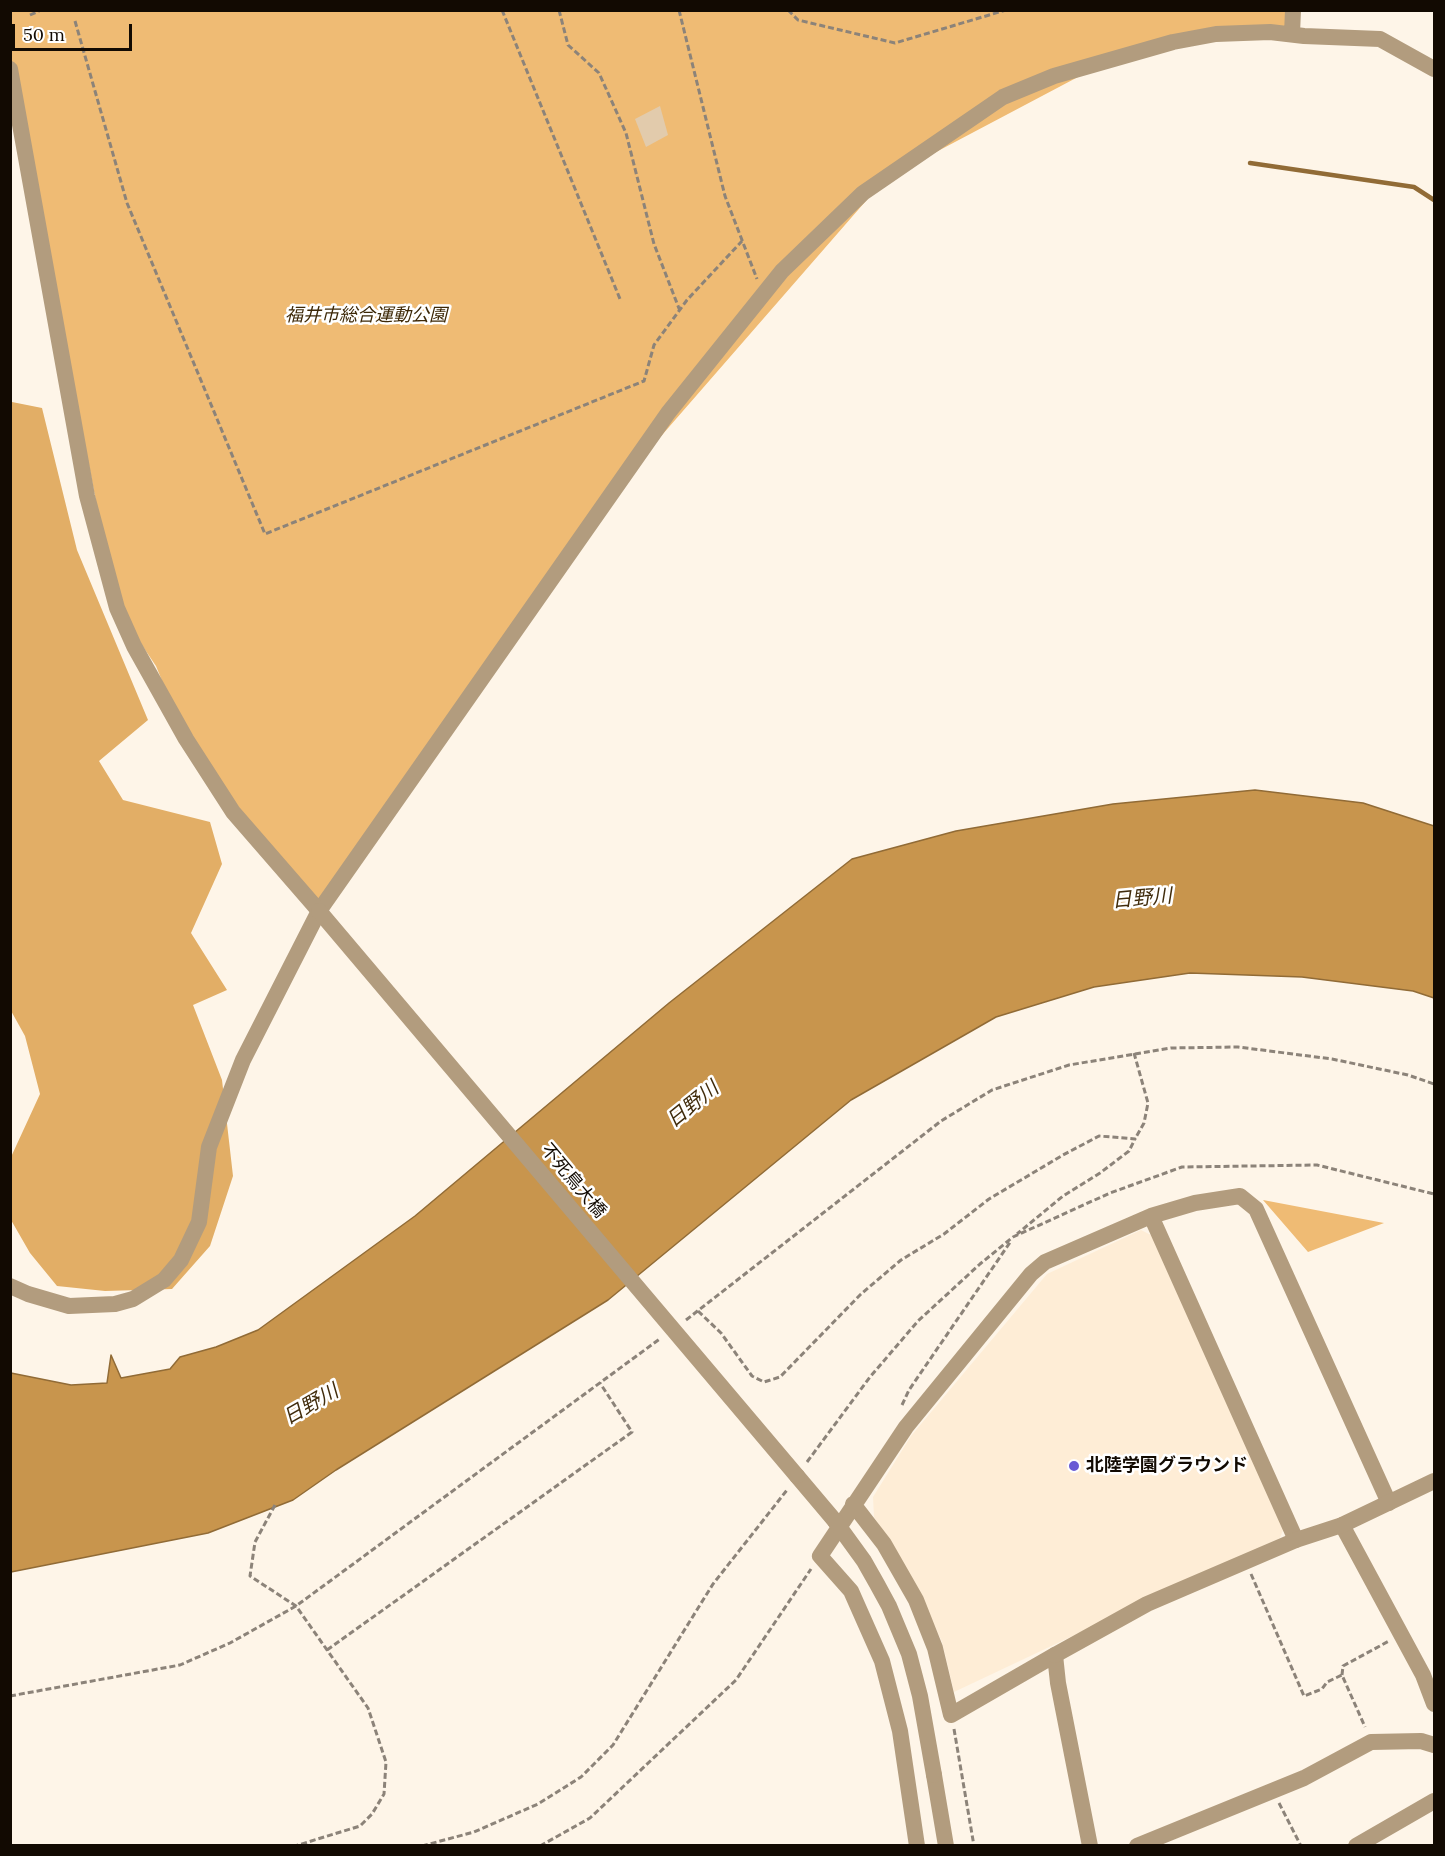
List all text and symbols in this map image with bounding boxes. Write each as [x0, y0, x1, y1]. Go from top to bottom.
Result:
scale bar [15, 12, 135, 50]
text: 50 m [23, 23, 65, 46]
park label: 福井市総合運動公園 [285, 305, 447, 327]
water label: 日野川 [1111, 884, 1173, 914]
water label: 日野川 [662, 1077, 724, 1133]
street label: 不死鳥大橋 [536, 1140, 610, 1222]
water label: 日野川 [279, 1380, 343, 1430]
place label: 北陸学園グラウンド [1086, 1455, 1248, 1477]
marker: 北陸学園グラウンド [1067, 1459, 1081, 1473]

